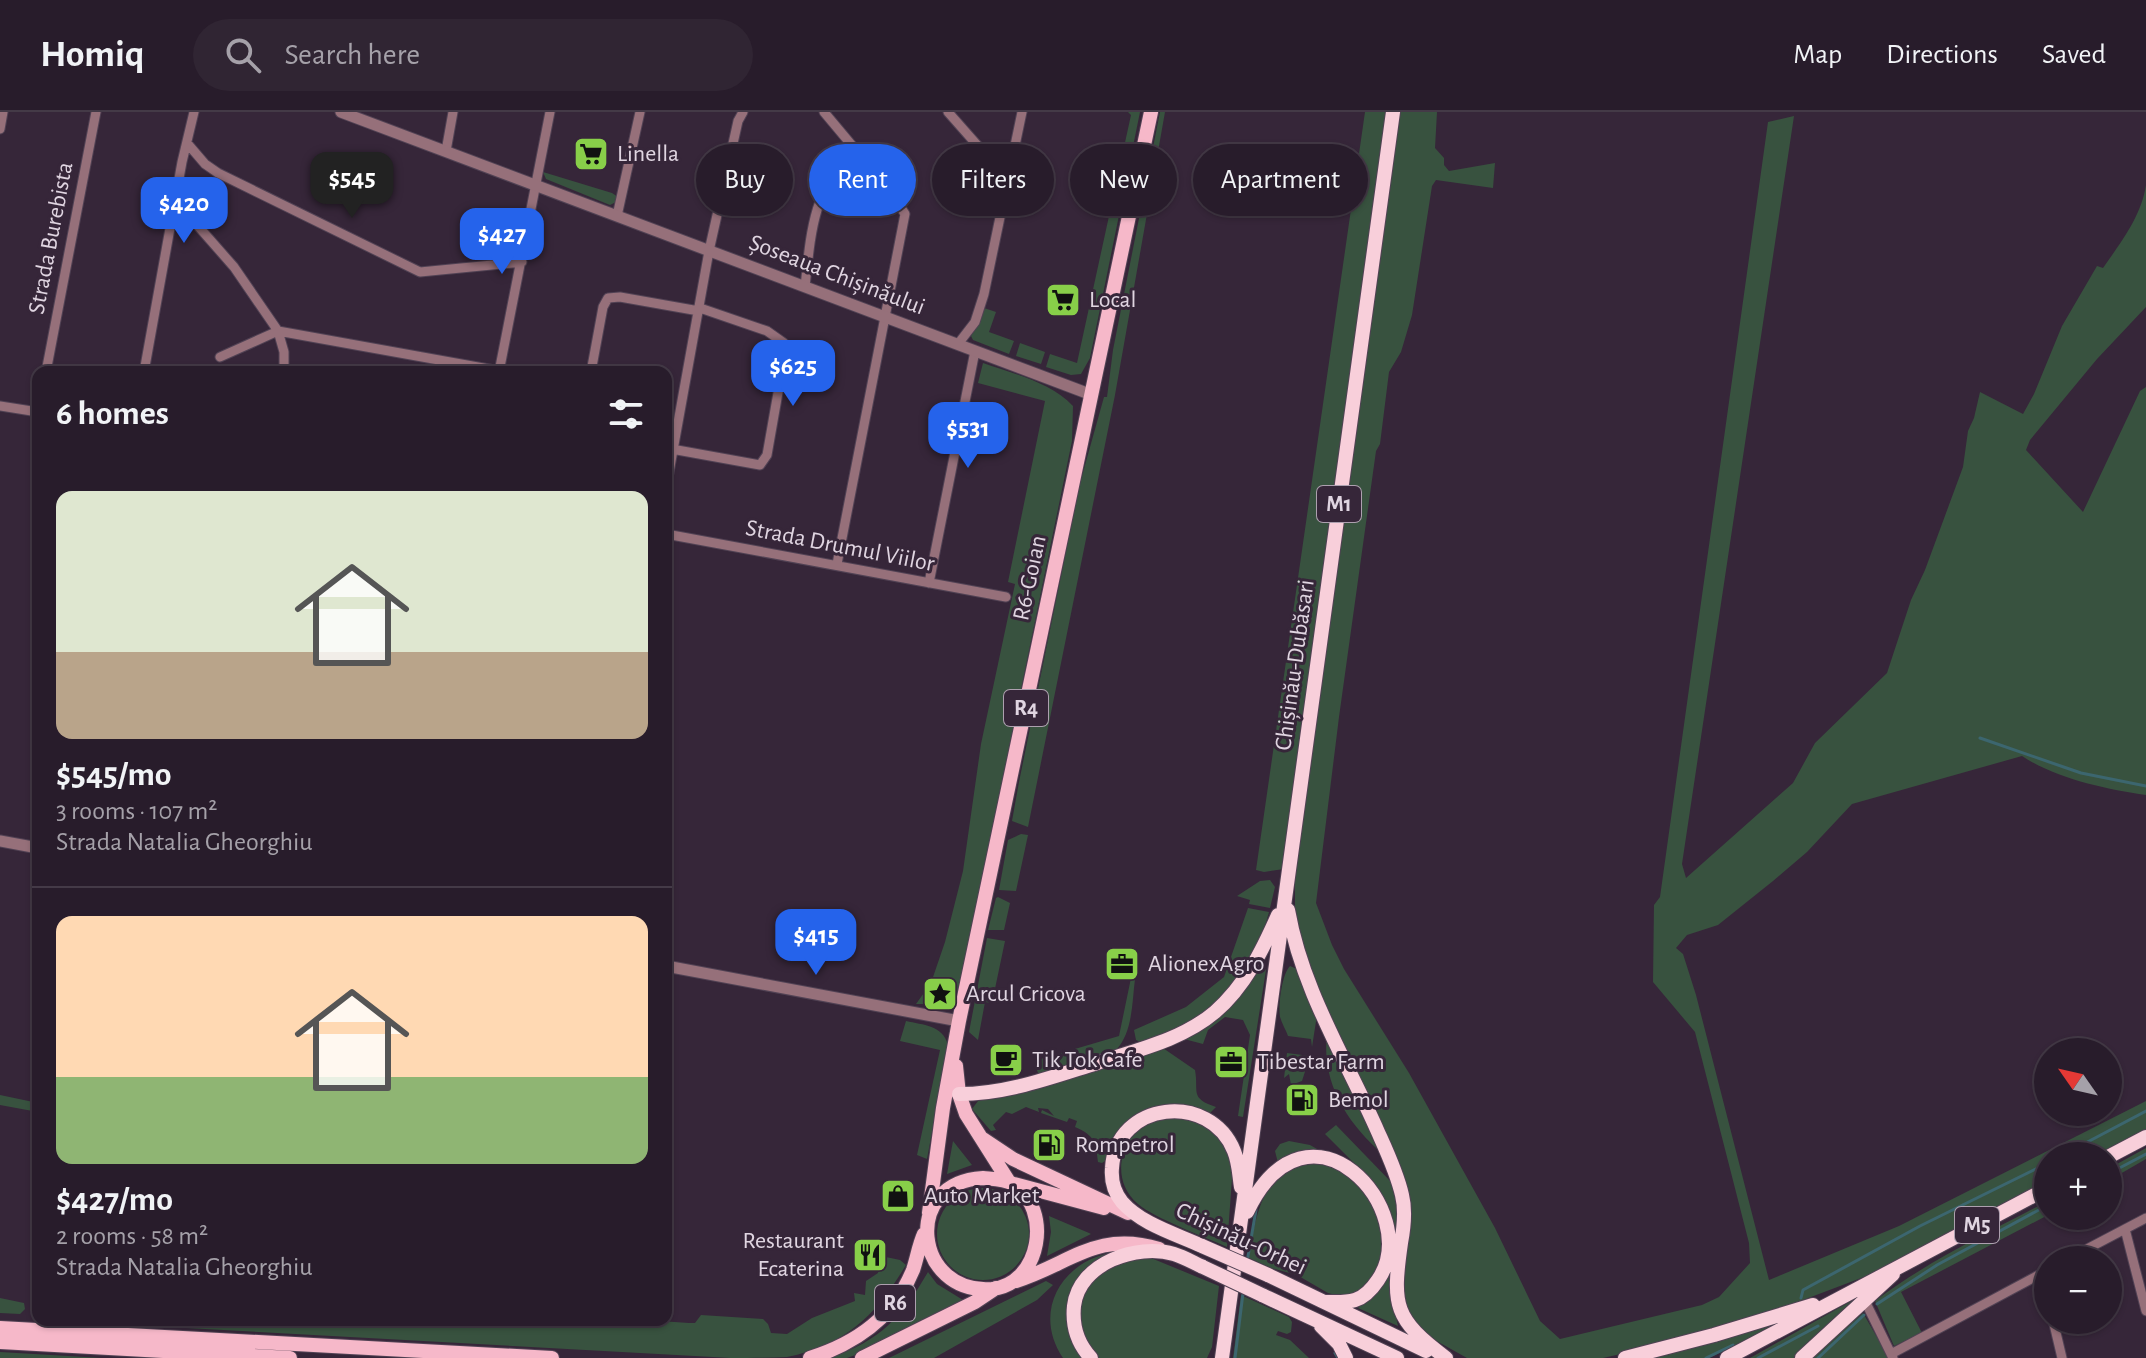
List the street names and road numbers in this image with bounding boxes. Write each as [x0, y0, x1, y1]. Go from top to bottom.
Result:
street label: Strada Burebista [24, 160, 78, 316]
street label: Șoseaua Chișinăului [745, 230, 928, 320]
road number: M1 [1317, 486, 1361, 522]
street label: Strada Drumul Viilor [743, 516, 937, 576]
street label: R6-Goian [1009, 533, 1051, 623]
street label: Chișinău-Dubăsari [1271, 578, 1320, 752]
road number: R4 [1004, 690, 1048, 726]
street label: Chișinău-Orhei [1172, 1198, 1310, 1281]
road number: M5 [1955, 1207, 1999, 1243]
road number: R6 [875, 1285, 915, 1321]

